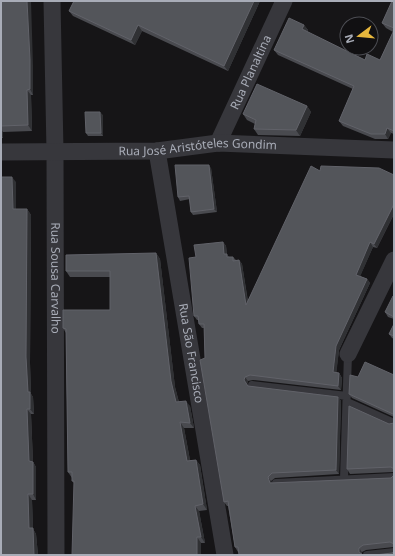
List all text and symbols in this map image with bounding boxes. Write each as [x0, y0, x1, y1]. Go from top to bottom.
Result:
north arrow [339, 16, 379, 56]
street label: Rua Planaltina [226, 32, 275, 112]
text: N [340, 33, 357, 45]
street label: Rua José Aristóteles Gondim [118, 134, 277, 159]
street label: Rua Sousa Carvalho [47, 222, 64, 334]
street label: Rua São Francisco [175, 302, 208, 404]

